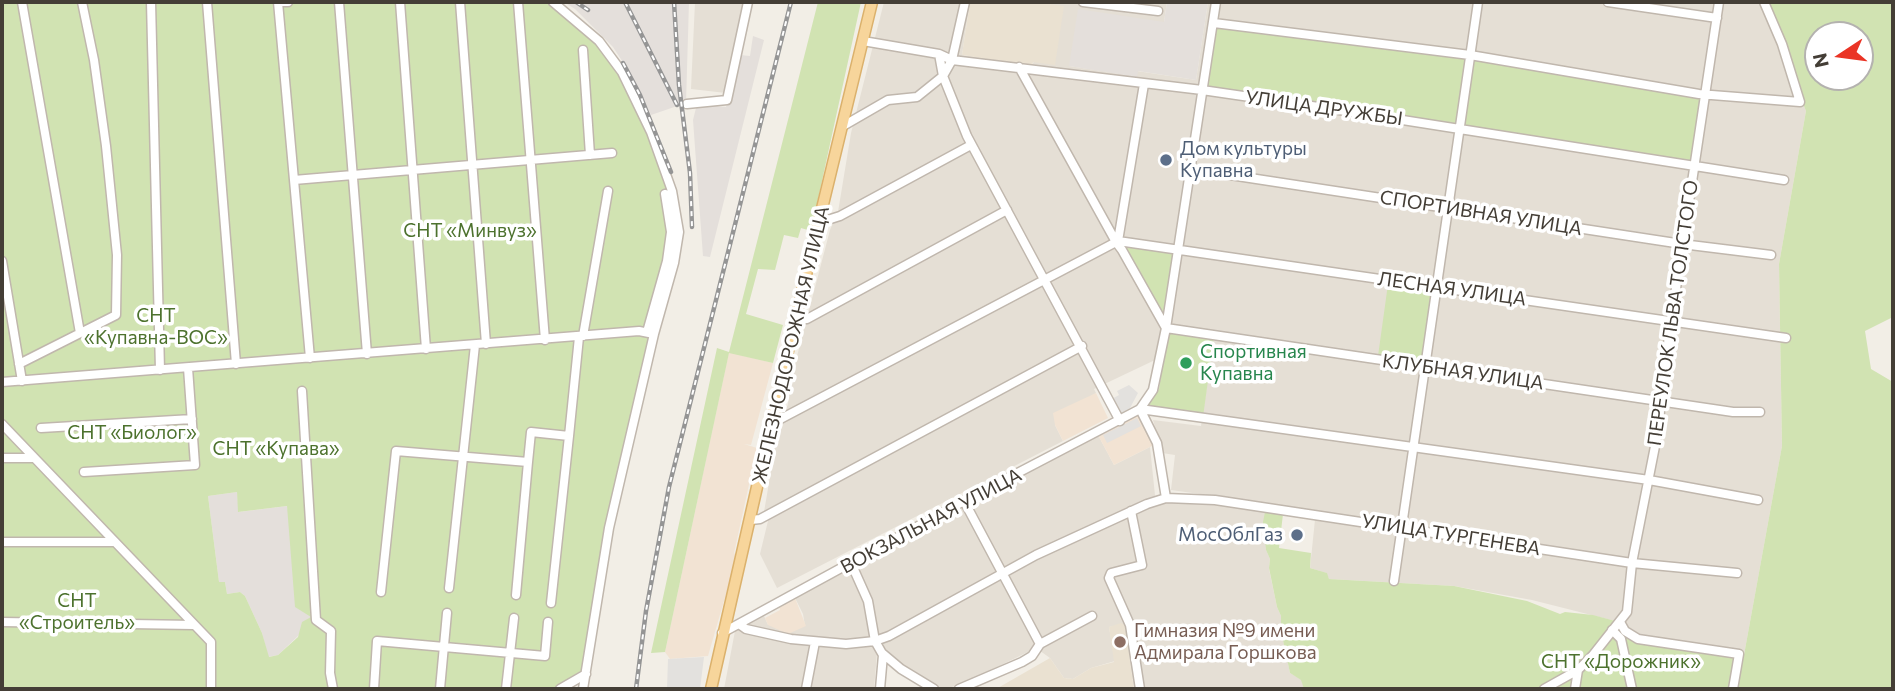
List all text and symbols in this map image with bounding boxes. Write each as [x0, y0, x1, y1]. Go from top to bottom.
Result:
north arrow [1804, 21, 1874, 91]
text: N [1807, 51, 1833, 70]
street label: УЛИЦА ДРУЖБЫ [1244, 86, 1404, 130]
place label: Дом культуры Купавна [1180, 138, 1307, 182]
marker: Дом культуры Купавна [1158, 152, 1174, 168]
street label: ПЕРЕУЛОК ЛЬВА ТОЛСТОГО [1643, 179, 1703, 447]
street label: СПОРТИВНАЯ УЛИЦА [1378, 186, 1584, 240]
street label: ЖЕЛЕЗНОДОРОЖНАЯ УЛИЦА [748, 204, 834, 486]
park label: СНТ «Минвуз» [403, 220, 537, 242]
street label: ЛЕСНАЯ УЛИЦА [1376, 267, 1528, 311]
park label: СНТ «Купавна-ВОС» [84, 305, 228, 349]
place label: Спортивная Купавна [1200, 341, 1307, 385]
street label: КЛУБНАЯ УЛИЦА [1381, 349, 1545, 395]
marker: Спортивная Купавна [1178, 355, 1194, 371]
park label: СНТ «Биолог» [67, 422, 197, 444]
park label: СНТ «Купава» [212, 438, 340, 460]
street label: ВОКЗАЛЬНАЯ УЛИЦА [837, 464, 1025, 578]
street label: УЛИЦА ТУРГЕНЕВА [1360, 510, 1542, 560]
place label: МосОблГаз [1178, 524, 1283, 546]
marker: МосОблГаз [1289, 527, 1305, 543]
park label: СНТ «Строитель» [19, 590, 135, 634]
place label: Гимназия №9 имени Адмирала Горшкова [1134, 620, 1317, 664]
marker: Гимназия №9 имени Адмирала Горшкова [1112, 634, 1128, 650]
park label: СНТ «Дорожник» [1541, 651, 1701, 673]

